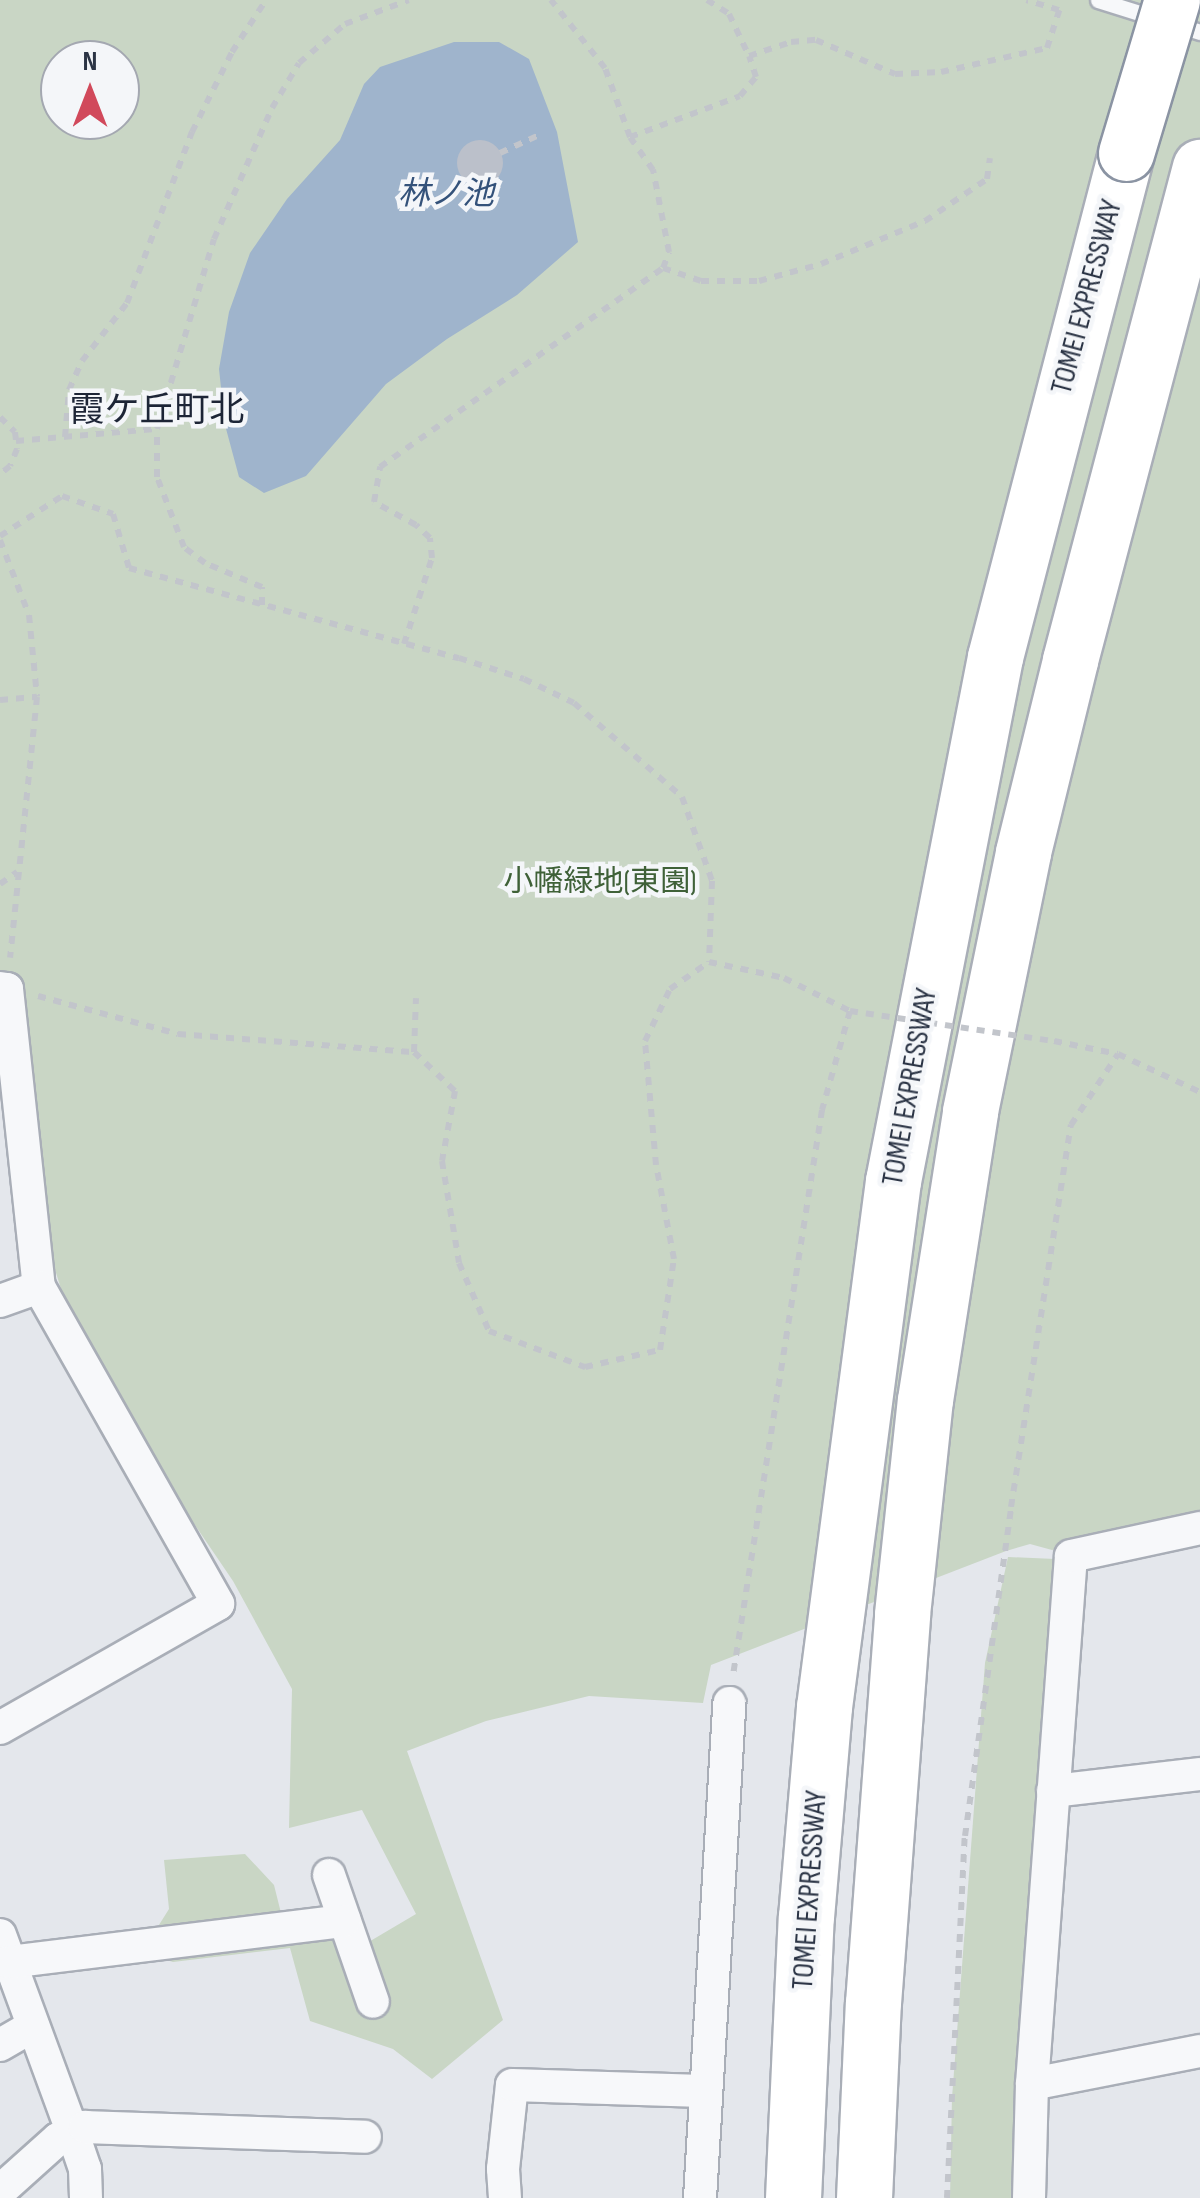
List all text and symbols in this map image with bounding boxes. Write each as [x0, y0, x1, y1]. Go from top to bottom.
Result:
north arrow [40, 40, 140, 140]
text: N [83, 45, 97, 78]
water label: 林ノ池 [398, 176, 494, 214]
street label: TOMEI EXPRESSWAY [1044, 196, 1130, 398]
district label: 霞ケ丘町北 [70, 390, 244, 432]
park label: 小幡緑地(東園) [504, 864, 696, 900]
street label: TOMEI EXPRESSWAY [875, 986, 945, 1188]
street label: TOMEI EXPRESSWAY [785, 1789, 835, 1991]

